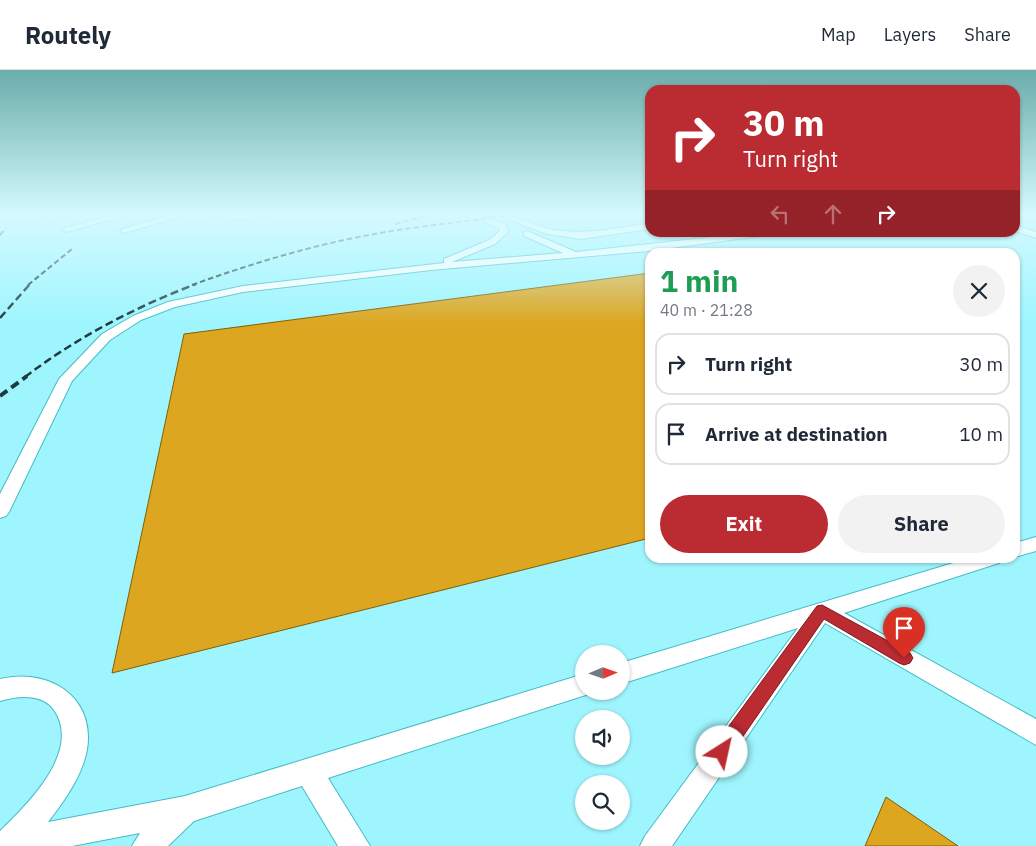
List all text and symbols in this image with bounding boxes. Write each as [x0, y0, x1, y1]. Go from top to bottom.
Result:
text: Routely [25, 19, 111, 51]
text: Map [821, 23, 856, 46]
text: Layers [884, 23, 936, 46]
text: Share [964, 23, 1011, 46]
text: 30 m [743, 100, 825, 146]
icon: right [660, 105, 725, 170]
text: Turn right [743, 144, 838, 173]
icon: left [766, 200, 794, 228]
icon: ahead [819, 200, 847, 228]
icon: right [872, 200, 900, 228]
text: 1 min [660, 261, 738, 300]
button: close [953, 265, 1005, 317]
text: 40 m · 21:28 [660, 300, 753, 320]
icon: right [662, 350, 690, 378]
text: Turn right [705, 352, 792, 376]
text: 30 m [959, 352, 1003, 376]
icon: arrive [662, 420, 690, 448]
text: Arrive at destination [705, 422, 888, 446]
text: 10 m [959, 422, 1003, 446]
button: Exit [660, 495, 828, 553]
button: Share [838, 495, 1005, 553]
pin [883, 607, 925, 658]
icon: arrive [890, 614, 918, 642]
north arrow [575, 645, 630, 700]
map controls [575, 645, 630, 830]
button: sound [575, 710, 630, 765]
position arrow [695, 725, 747, 777]
button: search [575, 775, 630, 830]

